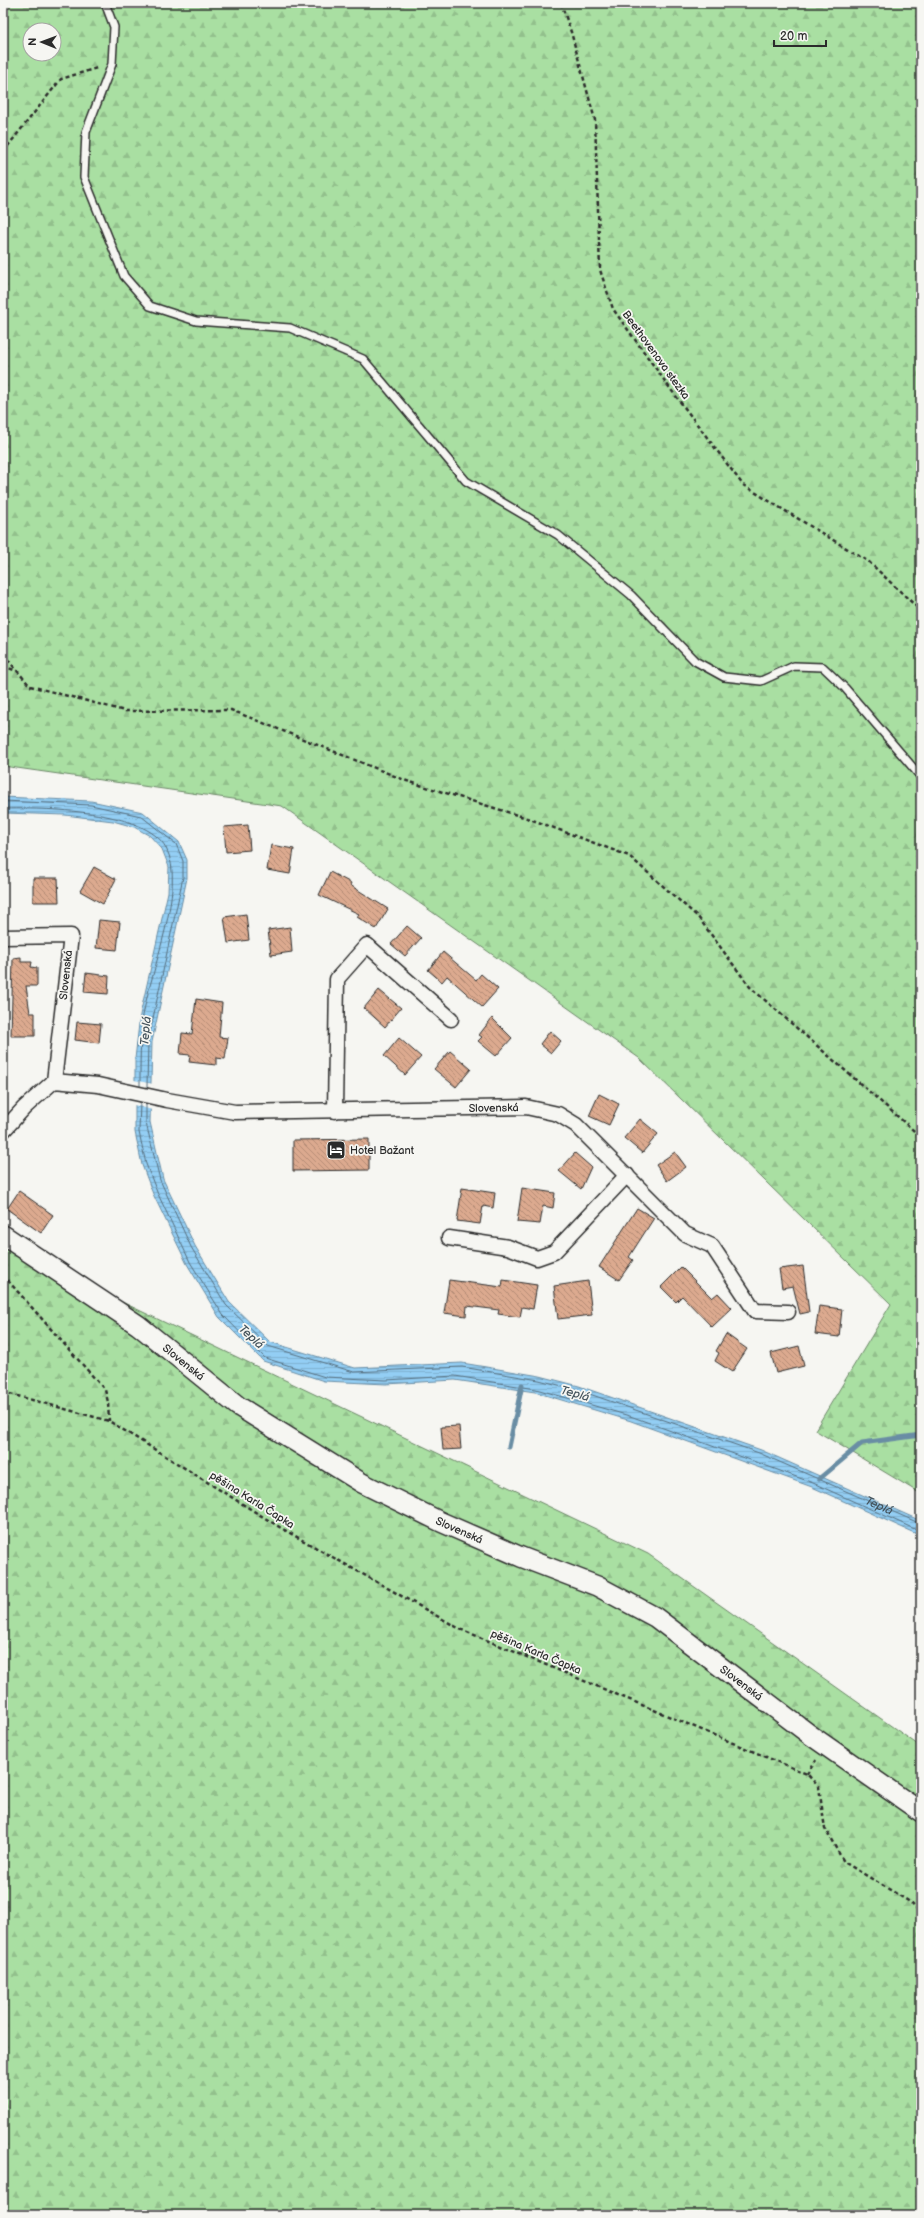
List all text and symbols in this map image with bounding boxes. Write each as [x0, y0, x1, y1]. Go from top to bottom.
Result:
north arrow [22, 22, 62, 62]
scale bar [774, 22, 826, 48]
text: 20 m [780, 29, 807, 44]
text: N [26, 38, 39, 46]
street label: Beethovenova stezka [619, 308, 693, 402]
street label: Slovenská [57, 949, 75, 1001]
water label: Teplá [137, 1016, 155, 1046]
street label: Slovenská [468, 1101, 519, 1114]
hotel icon: Hotel Bažant [325, 1139, 347, 1161]
place label: Hotel Bažant [350, 1144, 415, 1157]
water label: Teplá [235, 1322, 267, 1353]
street label: Slovenská [160, 1341, 207, 1383]
water label: Teplá [559, 1383, 591, 1405]
street label: pěšina Karla Čapka [207, 1468, 297, 1531]
water label: Teplá [863, 1493, 896, 1518]
street label: Slovenská [434, 1514, 485, 1546]
street label: pěšina Karla Čapka [489, 1626, 584, 1677]
street label: Slovenská [718, 1662, 765, 1703]

